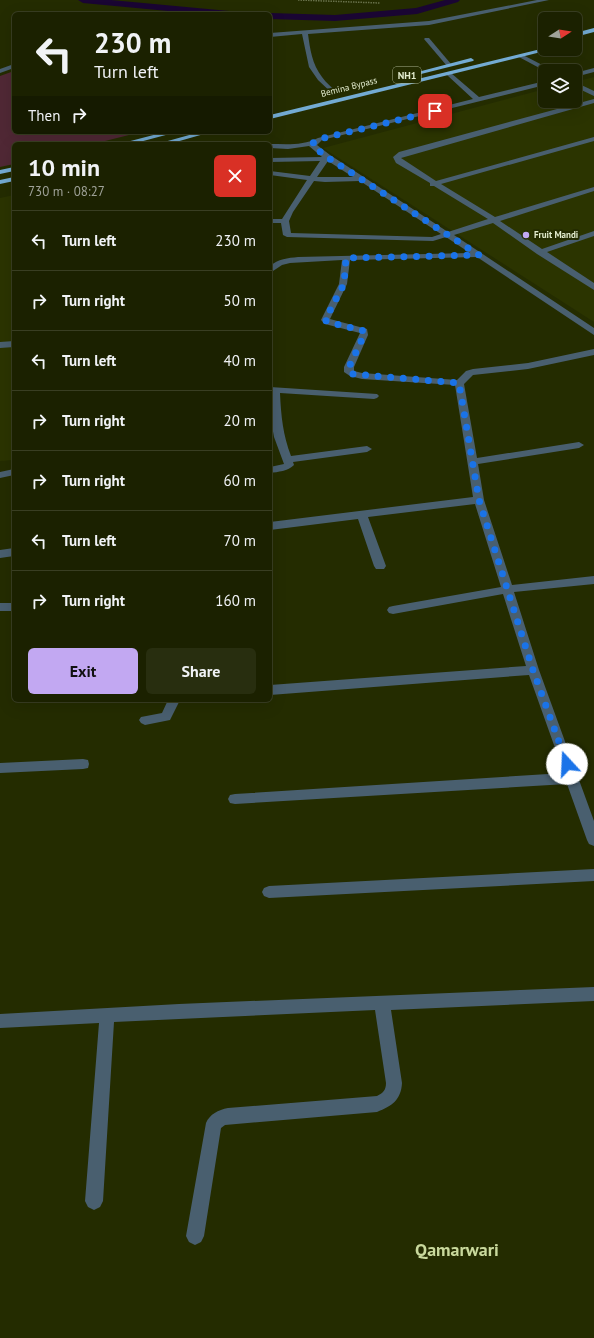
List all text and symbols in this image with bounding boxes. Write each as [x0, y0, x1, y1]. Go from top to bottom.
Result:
north arrow [538, 12, 582, 56]
map controls [538, 12, 582, 108]
text: 230 m [94, 24, 171, 61]
icon: left [28, 28, 80, 80]
text: Turn left [94, 60, 159, 83]
button: layers [538, 64, 582, 108]
road number: NH1 [393, 67, 421, 83]
street label: Bemina Bypass [320, 74, 378, 99]
pin [418, 94, 452, 128]
icon: arrive [424, 100, 446, 122]
icon: right [68, 104, 90, 126]
text: Then [28, 106, 60, 125]
text: 10 min [28, 152, 100, 183]
button: close [214, 155, 256, 197]
text: 730 m · 08:27 [28, 183, 105, 200]
place label: Fruit Mandi [534, 229, 578, 240]
icon: left [28, 230, 50, 252]
marker: Fruit Mandi [521, 230, 531, 240]
text: Turn left [62, 231, 116, 250]
text: 230 m [215, 231, 256, 250]
icon: right [28, 290, 50, 312]
text: Turn right [62, 291, 125, 310]
text: 50 m [223, 291, 256, 310]
icon: left [28, 350, 50, 372]
text: Turn left [62, 351, 116, 370]
text: 40 m [223, 351, 256, 370]
icon: right [28, 410, 50, 432]
text: Turn right [62, 411, 125, 430]
text: 20 m [223, 411, 256, 430]
icon: right [28, 470, 50, 492]
text: Turn right [62, 471, 125, 490]
text: 60 m [223, 471, 256, 490]
icon: left [28, 530, 50, 552]
text: Turn left [62, 531, 116, 550]
text: 70 m [223, 531, 256, 550]
icon: right [28, 590, 50, 612]
text: Turn right [62, 591, 125, 610]
text: 160 m [215, 591, 256, 610]
button: Exit [28, 648, 138, 694]
button: Share [146, 648, 256, 694]
position arrow [546, 743, 588, 785]
district label: Qamarwari [415, 1238, 499, 1261]

